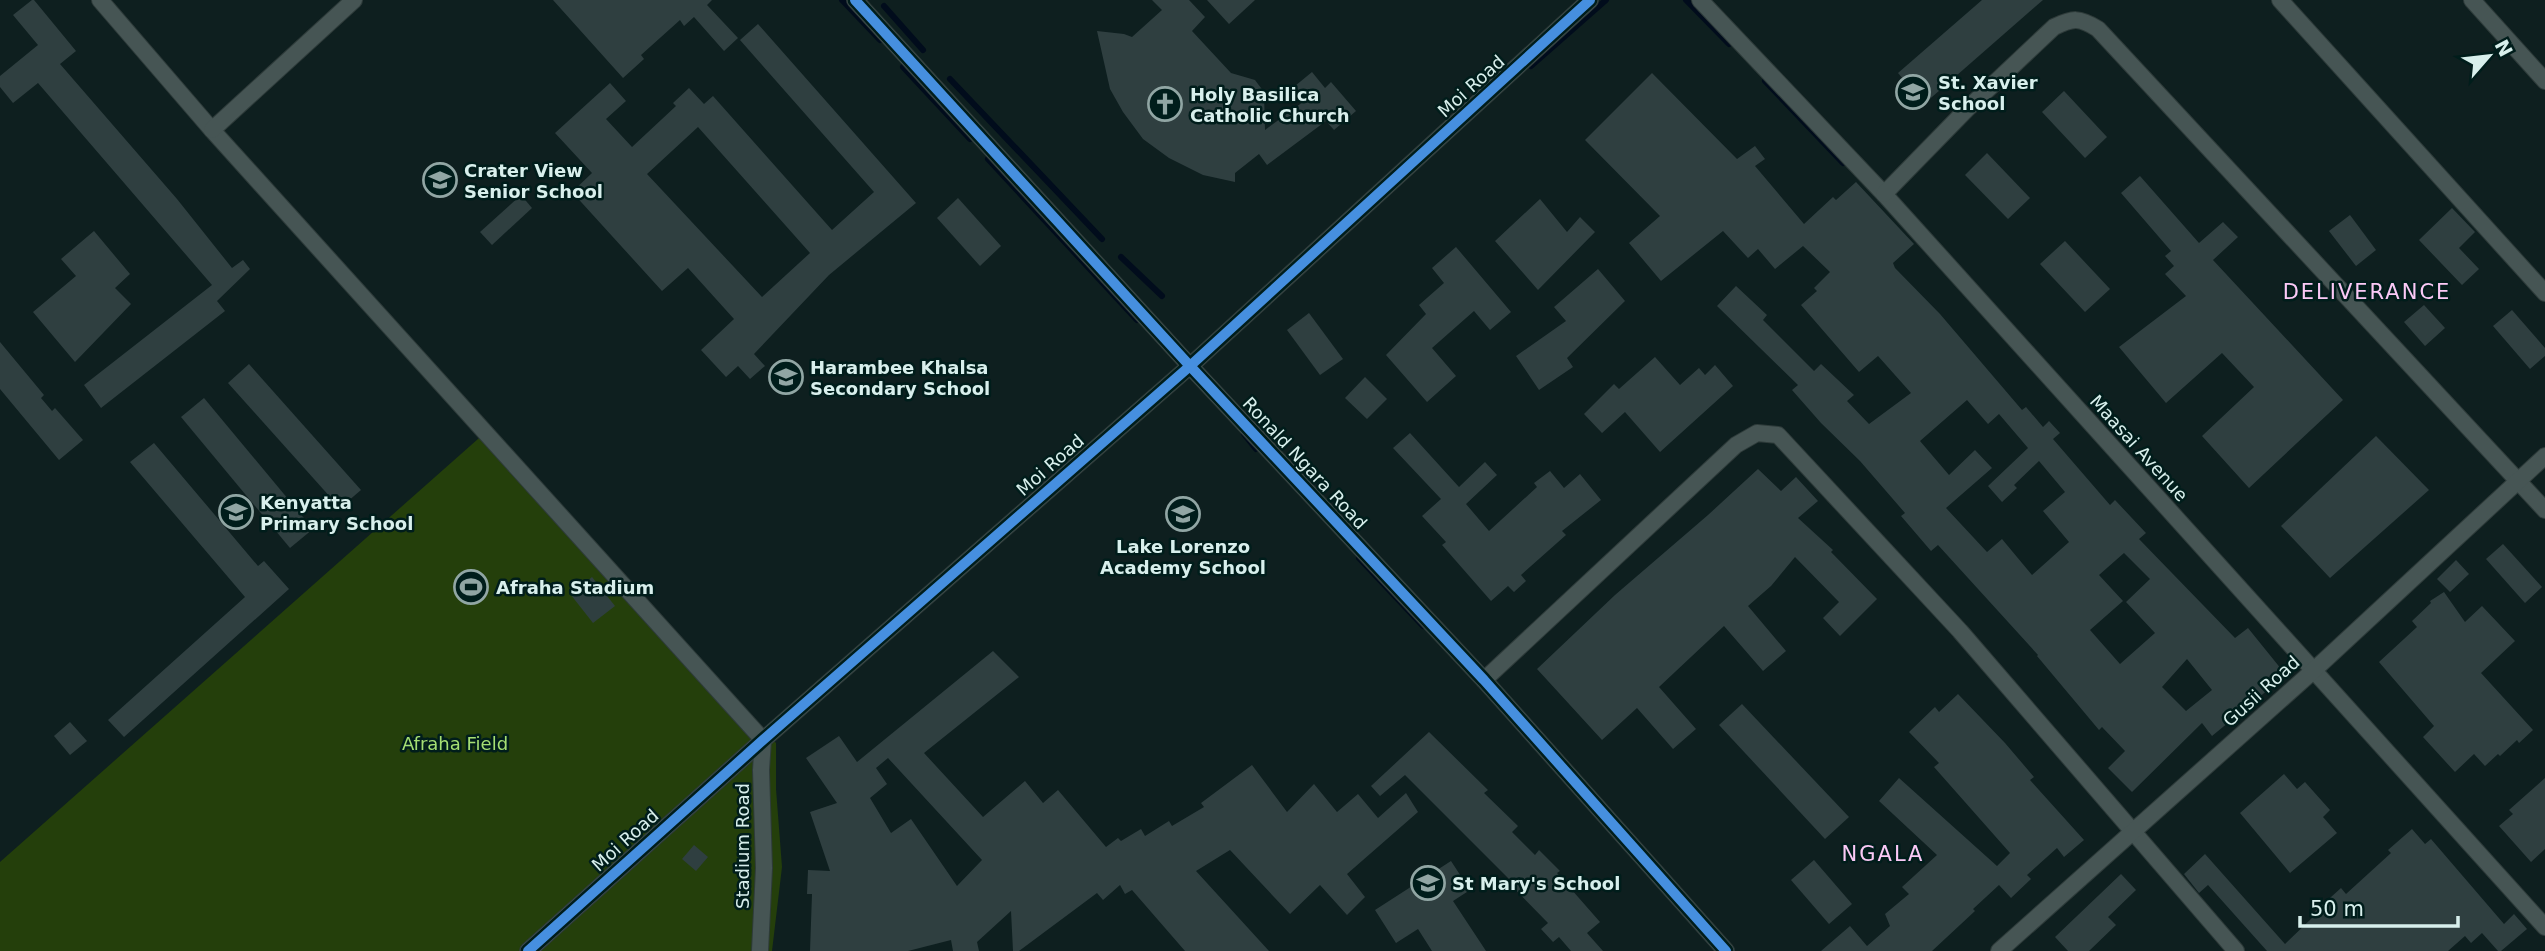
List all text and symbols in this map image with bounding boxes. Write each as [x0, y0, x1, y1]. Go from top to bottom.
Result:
north arrow [2454, 21, 2524, 91]
text: N [2491, 36, 2517, 60]
street label: Moi Road [1433, 51, 1509, 121]
place label: St. Xavier School [1938, 72, 2038, 114]
school or university icon: St. Xavier School [1894, 73, 1932, 111]
place label: Holy Basilica Catholic Church [1190, 84, 1350, 126]
church icon: Holy Basilica Catholic Church [1146, 85, 1184, 123]
place label: Crater View Senior School [464, 160, 603, 202]
school or university icon: Crater View Senior School [421, 161, 459, 199]
district label: DELIVERANCE [2283, 280, 2451, 304]
place label: Harambee Khalsa Secondary School [810, 357, 990, 399]
school or university icon: Harambee Khalsa Secondary School [767, 358, 805, 396]
street label: Maasai Avenue [2086, 391, 2192, 505]
street label: Ronald Ngara Road [1238, 393, 1372, 533]
street label: Moi Road [1012, 430, 1088, 500]
place label: Kenyatta Primary School [260, 492, 413, 534]
school or university icon: Kenyatta Primary School [217, 493, 255, 531]
school or university icon: Lake Lorenzo Academy School [1164, 495, 1202, 533]
place label: Lake Lorenzo Academy School [1100, 536, 1266, 578]
sports icon: Afraha Stadium [452, 568, 490, 606]
place label: Afraha Stadium [496, 577, 654, 598]
street label: Gusii Road [2218, 651, 2304, 731]
park label: Afraha Field [402, 733, 508, 754]
street label: Stadium Road [732, 783, 753, 909]
street label: Moi Road [587, 805, 663, 875]
district label: NGALA [1842, 842, 1924, 866]
school or university icon: St Mary's School [1409, 864, 1447, 902]
place label: St Mary's School [1452, 873, 1620, 894]
scale bar [2300, 884, 2458, 928]
text: 50 m [2310, 897, 2364, 921]

